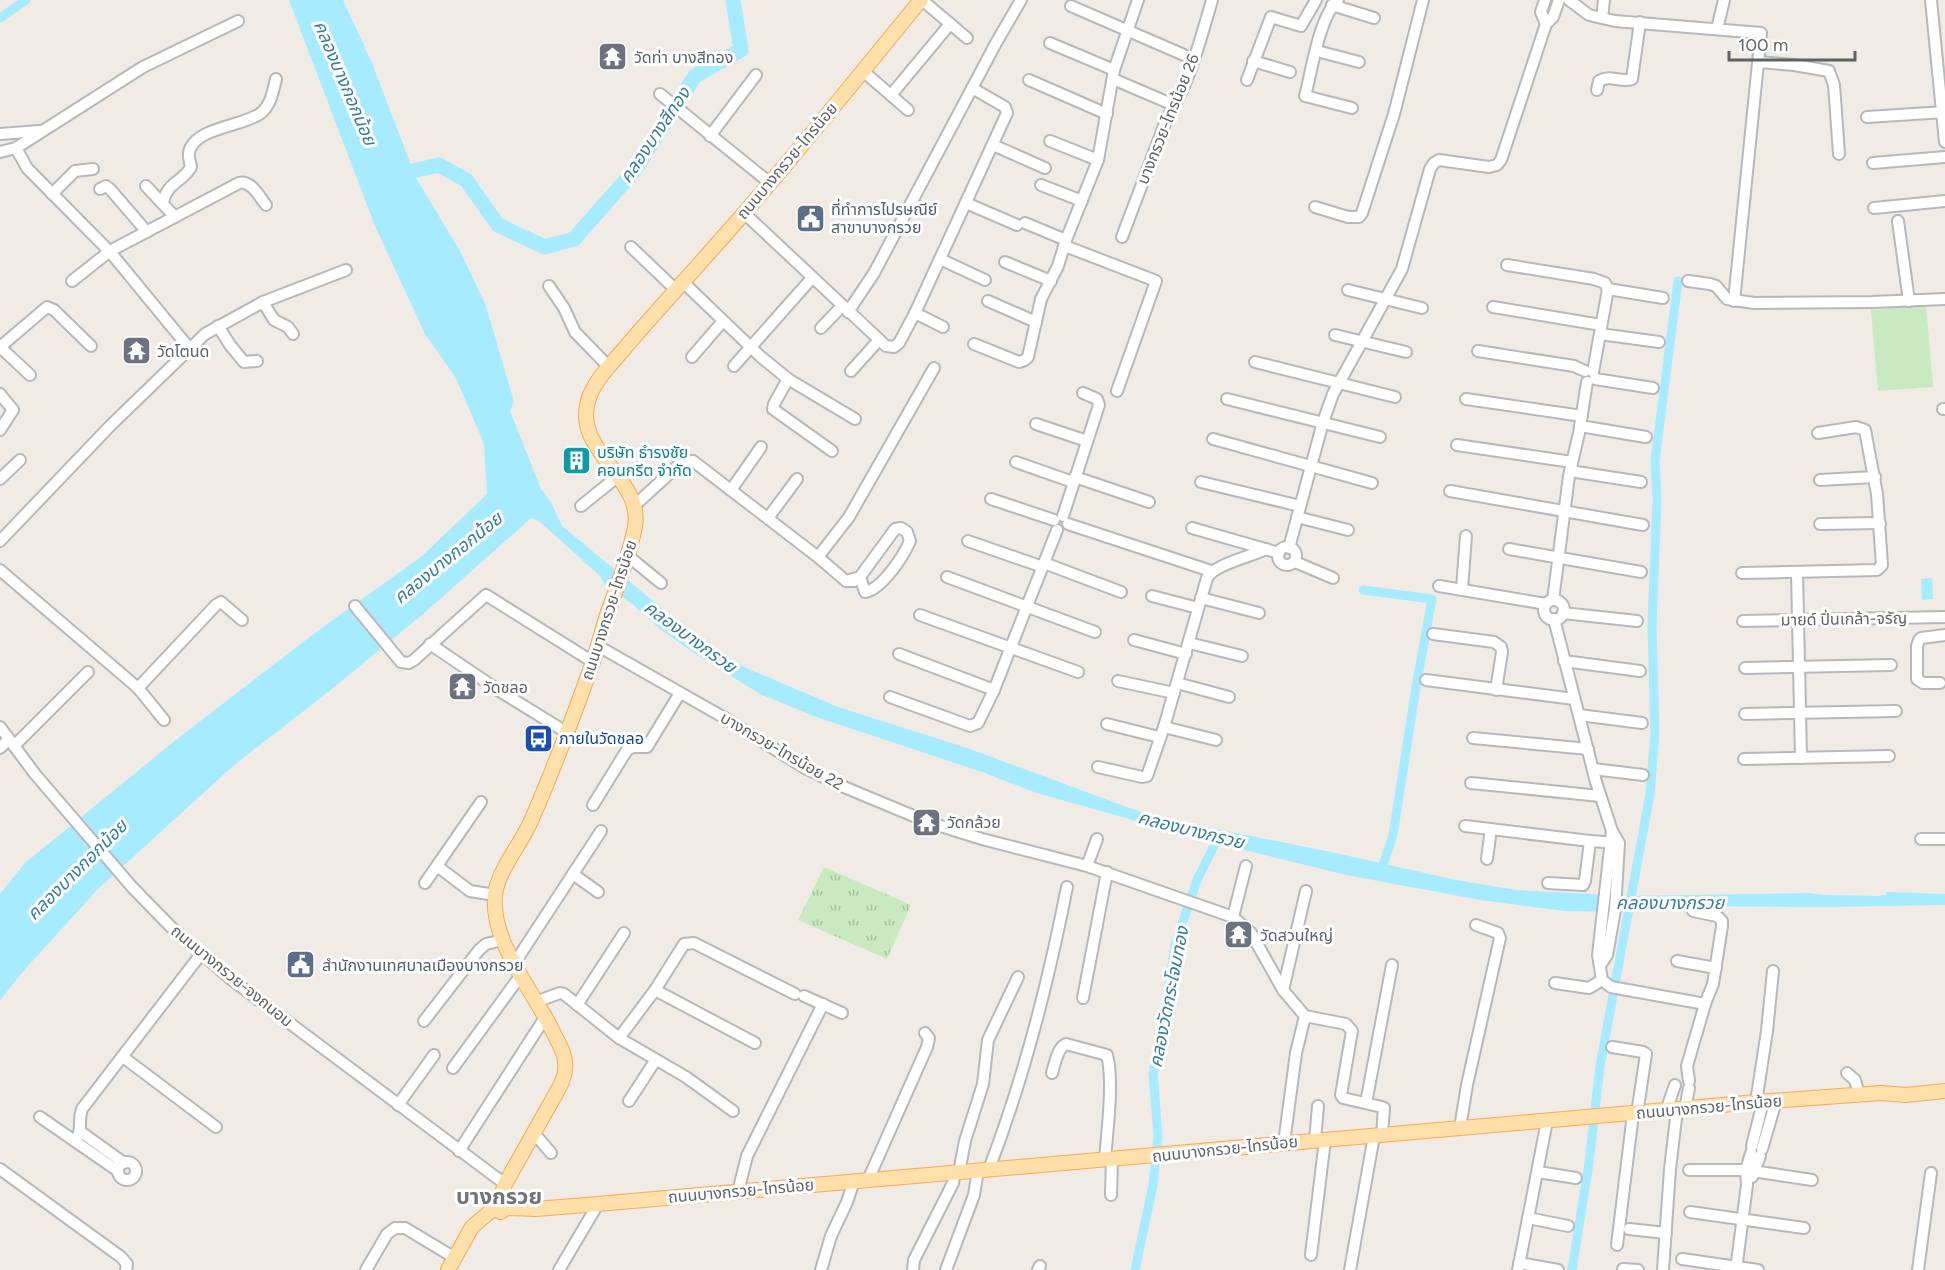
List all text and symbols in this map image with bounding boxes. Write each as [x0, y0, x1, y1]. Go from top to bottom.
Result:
water label: คลองบางกอกน้อย [309, 17, 382, 150]
scale bar [1729, 24, 1855, 62]
text: 100 m [1738, 34, 1788, 56]
temple icon: วัดท่า บางสีทอง [597, 41, 629, 73]
place label: วัดท่า บางสีทอง [634, 48, 733, 67]
street label: บางกรวย-ไทรน้อย 26 [1133, 51, 1203, 187]
water label: คลองบางสีทอง [615, 82, 696, 187]
street label: ถนนบางกรวย-ไทรน้อย [733, 99, 841, 223]
place label: ที่ทำการไปรษณีย์ สาขาบางกรวย [831, 198, 937, 237]
public building icon: ที่ทำการไปรษณีย์ สาขาบางกรวย [794, 202, 826, 234]
temple icon: วัดโตนด [120, 335, 152, 367]
place label: วัดโตนด [157, 342, 209, 361]
place label: บริษัท ธำรงชัย คอนกรีต จำกัด [597, 443, 692, 480]
building icon: บริษัท ธำรงชัย คอนกรีต จำกัด [560, 445, 592, 477]
water label: คลองบางกอกน้อย [389, 507, 508, 608]
street label: ถนนบางกรวย-ไทรน้อย [577, 537, 641, 683]
water label: คลองบางกรวย [640, 596, 741, 678]
street label: มายด์ ปิ่นเกล้า-จรัญ [1781, 607, 1907, 630]
temple icon: วัดชลอ [446, 671, 478, 703]
place label: วัดชลอ [483, 678, 528, 697]
street label: บางกรวย-ไทรน้อย 22 [717, 708, 847, 794]
bus stop icon: ภายในวัดชลอ [522, 722, 554, 754]
place label: ภายในวัดชลอ [559, 729, 644, 748]
temple icon: วัดกล้วย [910, 806, 942, 838]
water label: คลองบางกรวย [1136, 806, 1247, 854]
place label: วัดกล้วย [947, 813, 1001, 832]
water label: คลองบางกอกน้อย [22, 814, 133, 925]
water label: คลองบางกรวย [1616, 892, 1725, 914]
temple icon: วัดสวนใหญ่ [1223, 919, 1255, 951]
street label: ถนนบางกรวย-จงถนอม [167, 921, 297, 1031]
water label: คลองวัดกระโจมทอง [1145, 923, 1194, 1070]
place label: วัดสวนใหญ่ [1260, 926, 1333, 945]
public building icon: สำนักงานเทศบาลเมืองบางกรวย [285, 949, 317, 981]
place label: สำนักงานเทศบาลเมืองบางกรวย [322, 956, 524, 975]
street label: ถนนบางกรวย-ไทรน้อย [1635, 1091, 1783, 1123]
street label: ถนนบางกรวย-ไทรน้อย [1151, 1132, 1299, 1166]
street label: ถนนบางกรวย-ไทรน้อย [667, 1175, 815, 1207]
district label: บางกรวย [456, 1183, 542, 1210]

